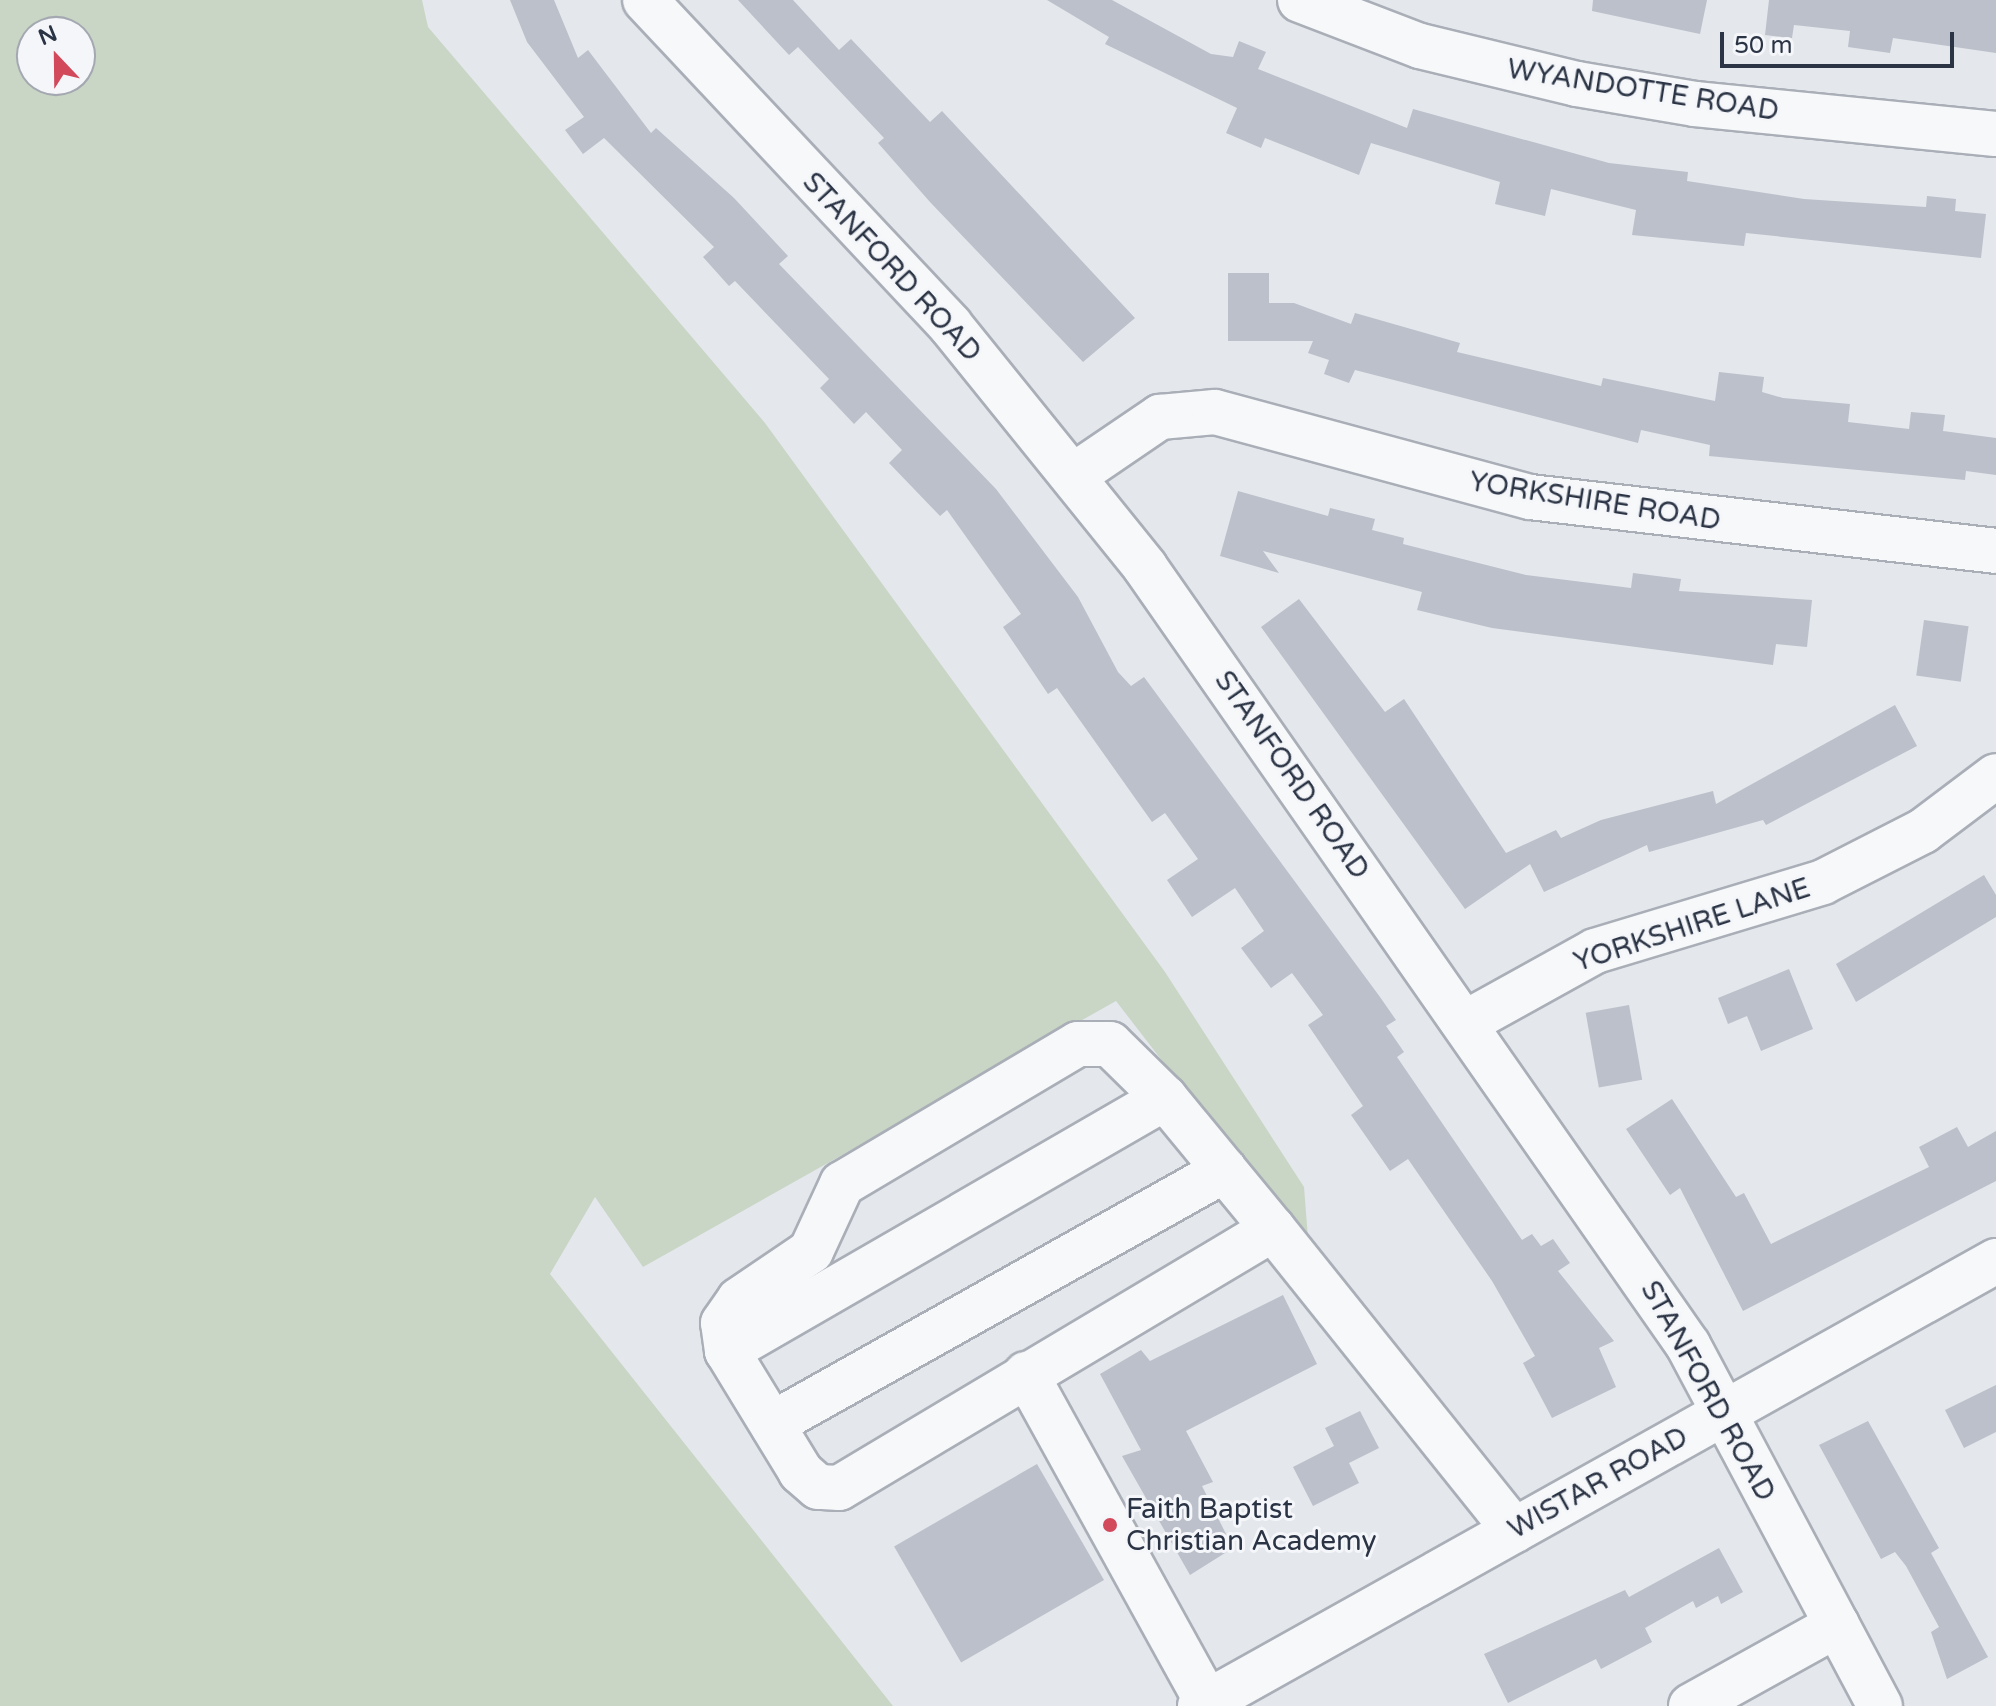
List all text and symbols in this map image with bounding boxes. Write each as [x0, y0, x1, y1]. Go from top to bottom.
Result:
north arrow [16, 16, 96, 96]
scale bar [1724, 16, 1958, 66]
text: N [35, 20, 61, 51]
text: 50 m [1734, 31, 1792, 60]
street label: WYANDOTTE ROAD [1505, 52, 1781, 128]
street label: STANFORD ROAD [796, 165, 988, 369]
street label: YORKSHIRE ROAD [1467, 465, 1723, 537]
street label: STANFORD ROAD [1208, 664, 1376, 886]
street label: YORKSHIRE LANE [1569, 871, 1815, 979]
street label: STANFORD ROAD [1634, 1275, 1782, 1507]
street label: WISTAR ROAD [1502, 1420, 1694, 1546]
place label: Faith Baptist Christian Academy [1126, 1492, 1376, 1558]
marker: Faith Baptist Christian Academy [1101, 1516, 1119, 1534]

